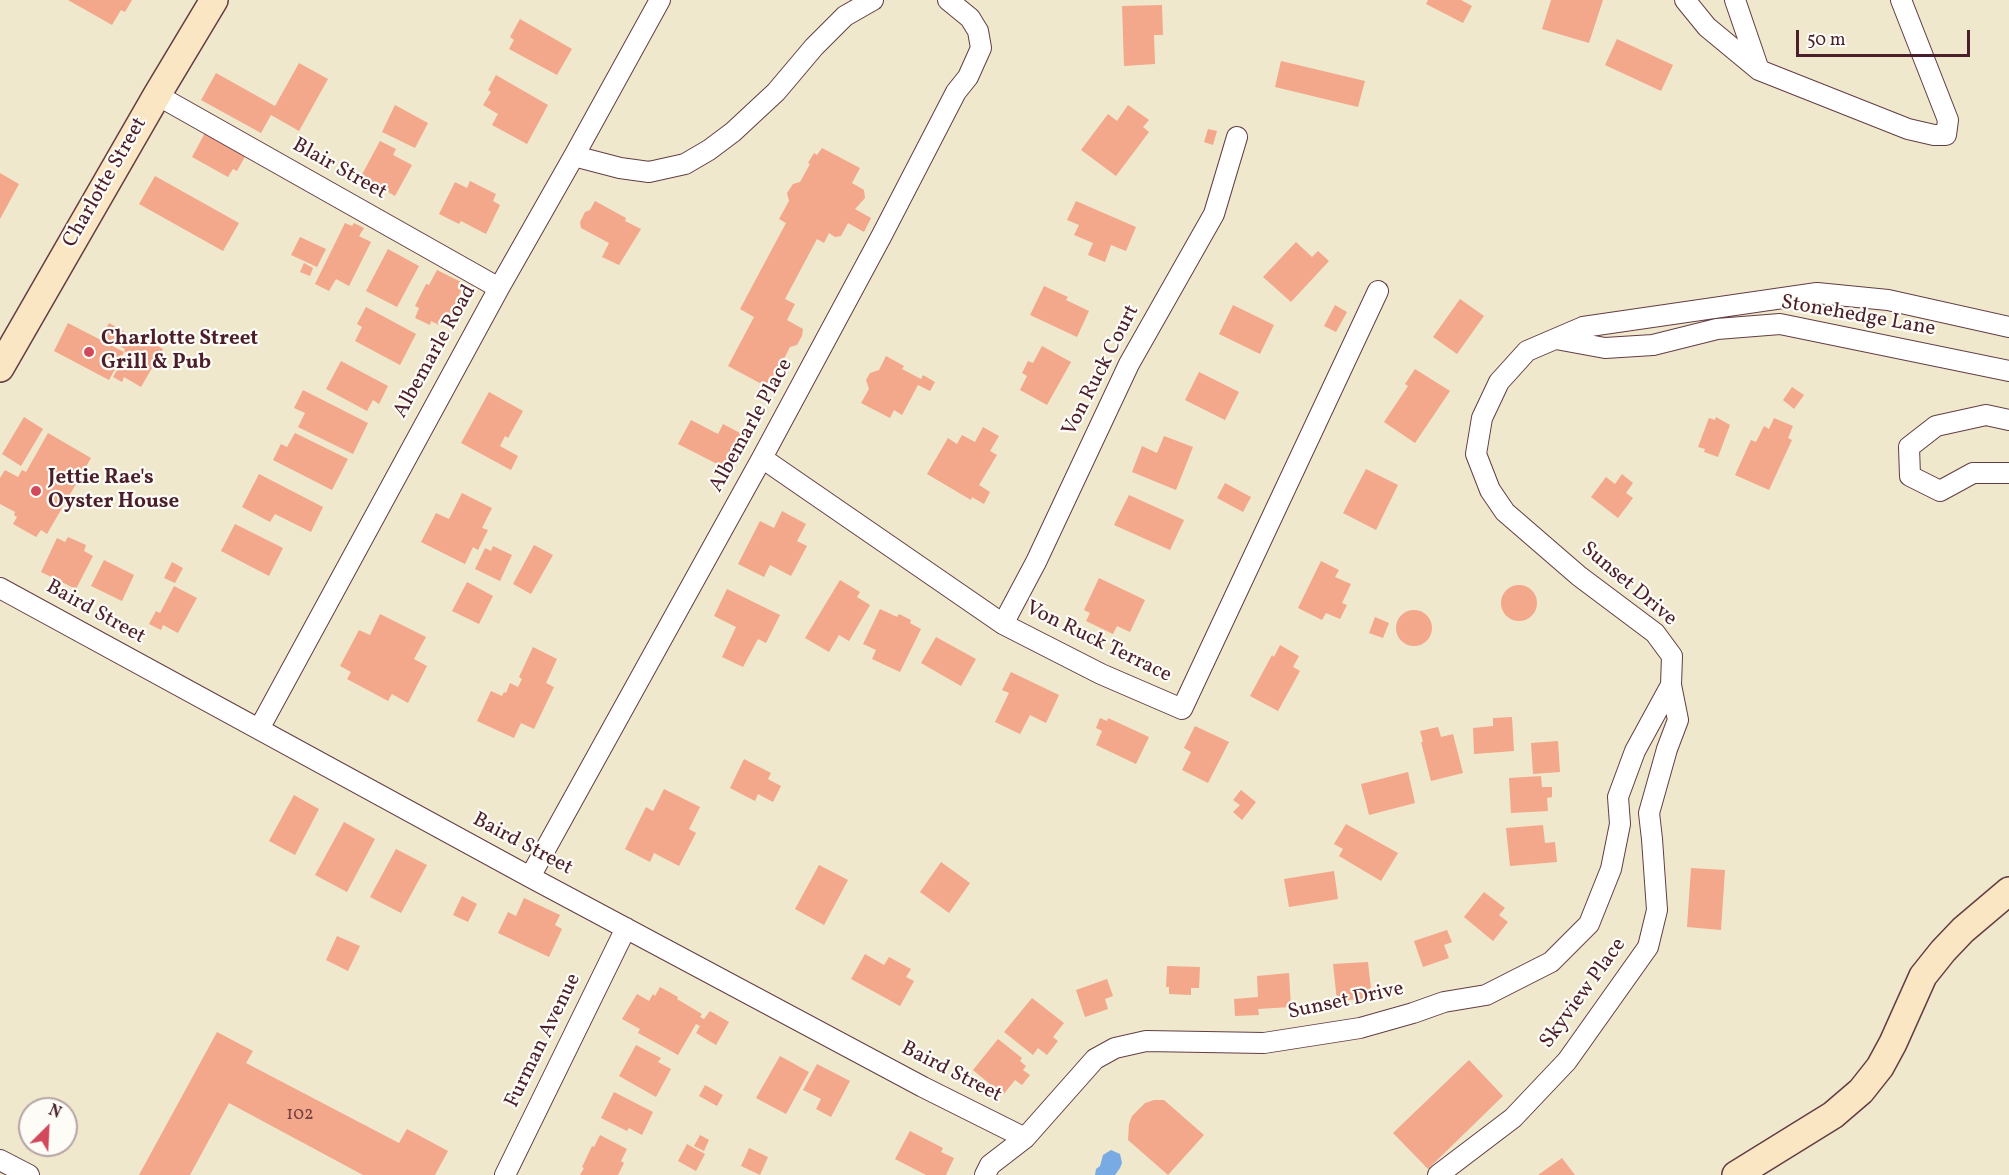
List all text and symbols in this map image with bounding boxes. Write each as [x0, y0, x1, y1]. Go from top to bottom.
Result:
scale bar [1799, 18, 1973, 56]
text: 50 m [1807, 28, 1846, 53]
street label: Charlotte Street [58, 113, 154, 253]
street label: Blair Street [287, 134, 391, 206]
street label: Albemarle Road [389, 281, 483, 423]
street label: Stonehedge Lane [1779, 291, 1937, 343]
street label: Von Ruck Court [1058, 301, 1146, 441]
place label: Charlotte Street Grill & Pub [101, 327, 258, 377]
marker: Charlotte Street Grill & Pub [82, 345, 96, 359]
street label: Albemarle Place [705, 355, 799, 497]
place label: Jettie Rae's Oyster House [48, 466, 179, 516]
marker: Jettie Rae's Oyster House [29, 484, 43, 498]
street label: Sunset Drive [1575, 537, 1681, 633]
street label: Baird Street [41, 575, 149, 651]
street label: Von Ruck Terrace [1021, 597, 1175, 689]
street label: Baird Street [468, 808, 576, 882]
street label: Skyview Place [1536, 934, 1632, 1054]
street label: Furman Avenue [501, 970, 587, 1112]
street label: Sunset Drive [1286, 977, 1406, 1027]
street label: Baird Street [896, 1037, 1006, 1109]
north arrow [18, 1097, 78, 1157]
text: N [45, 1100, 64, 1125]
house number: 102 [286, 1105, 314, 1127]

